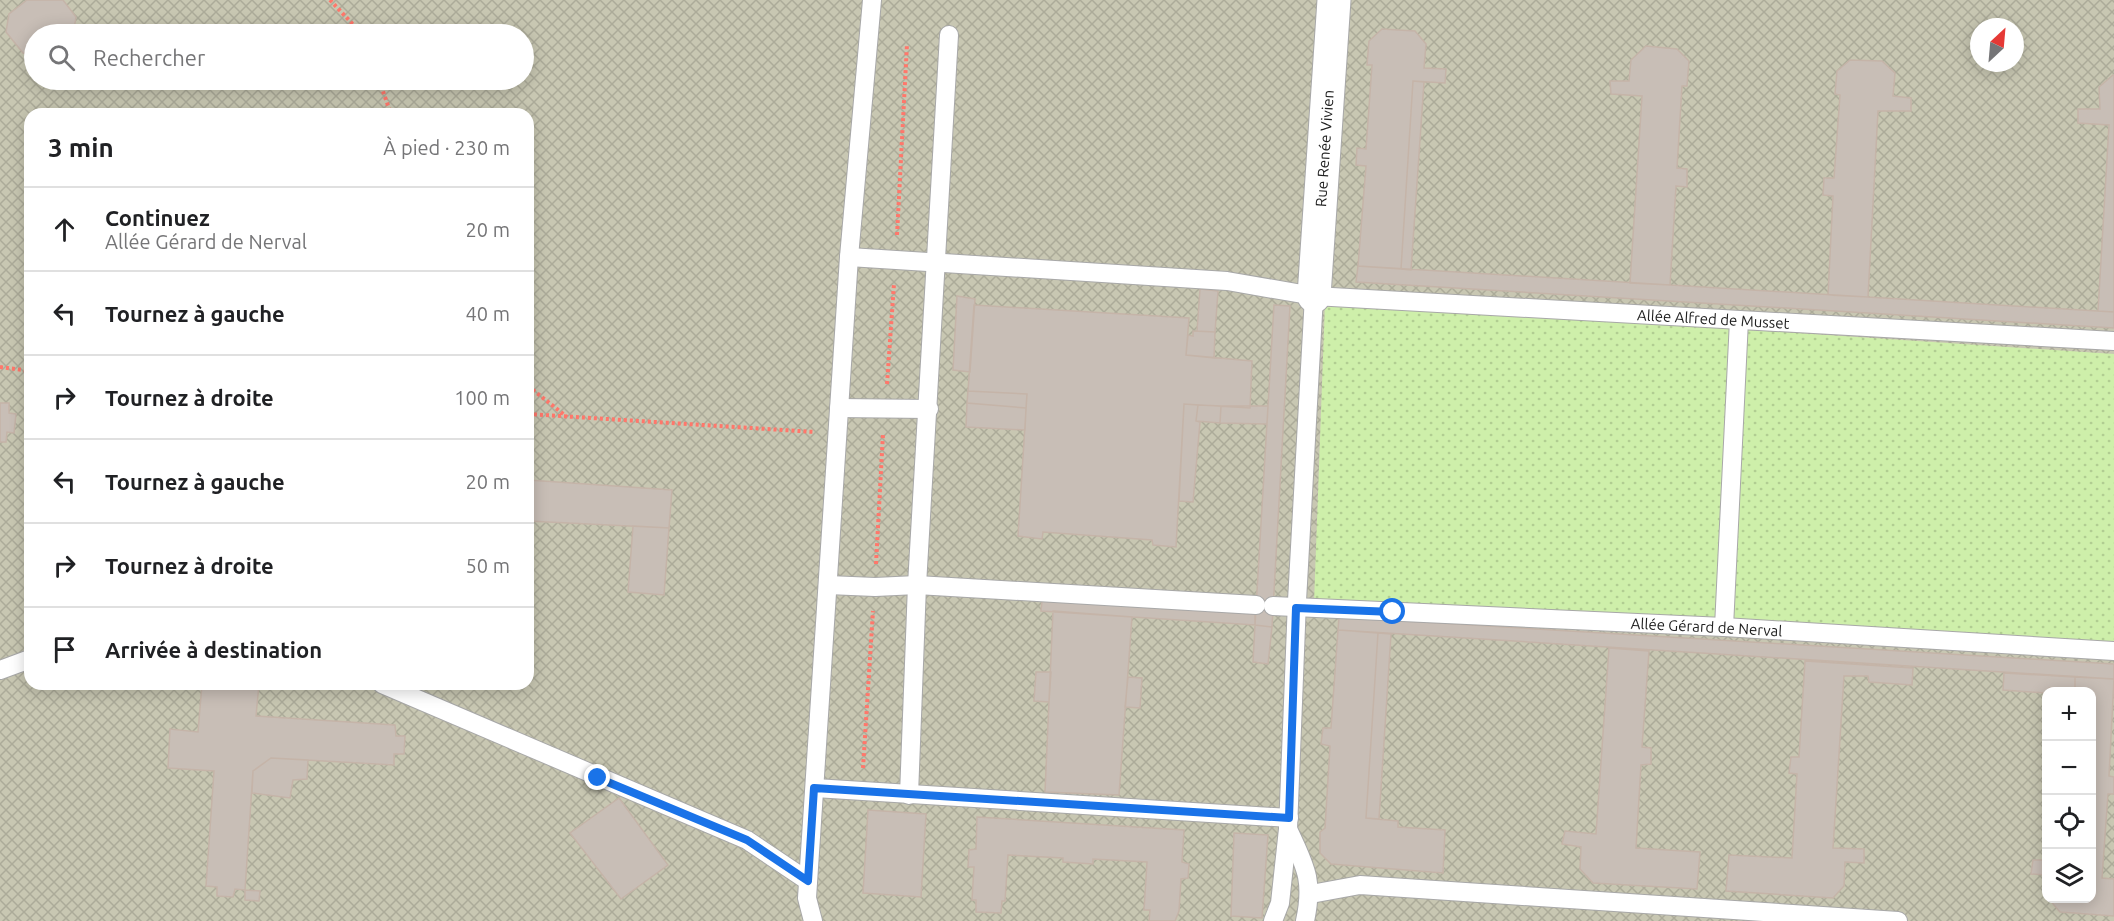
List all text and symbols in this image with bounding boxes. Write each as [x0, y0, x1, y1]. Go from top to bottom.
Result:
north arrow [1970, 18, 2024, 72]
search box [24, 24, 534, 90]
icon: search [45, 41, 78, 74]
text: Rechercher [93, 45, 205, 70]
street label: Rue Renée Vivien [1312, 89, 1336, 207]
text: 3 min [48, 133, 114, 162]
text: À pied · 230 m [383, 136, 510, 159]
text: Continuez [105, 205, 210, 230]
icon: ahead [48, 213, 81, 246]
text: 20 m [466, 218, 510, 241]
text: Allée Gérard de Nerval [105, 230, 307, 253]
icon: left [48, 297, 81, 330]
text: Tournez à gauche [105, 301, 285, 326]
text: 40 m [466, 302, 510, 325]
street label: Allée Alfred de Musset [1637, 306, 1790, 331]
icon: right [48, 381, 81, 414]
text: Tournez à droite [105, 385, 274, 410]
text: 100 m [454, 386, 510, 409]
icon: left [48, 465, 81, 498]
text: Tournez à gauche [105, 469, 285, 494]
text: 20 m [466, 470, 510, 493]
icon: right [48, 549, 81, 582]
text: Tournez à droite [105, 553, 274, 578]
text: 50 m [466, 554, 510, 577]
route start [1379, 598, 1405, 624]
street label: Allée Gérard de Nerval [1630, 614, 1783, 639]
icon: arrive [48, 633, 81, 666]
text: Arrivée à destination [105, 637, 322, 662]
map controls [2042, 687, 2096, 903]
button: + [2042, 687, 2096, 741]
button: − [2042, 741, 2096, 795]
route end [584, 764, 610, 790]
button: locate [2042, 795, 2096, 849]
button: layers [2042, 849, 2096, 903]

